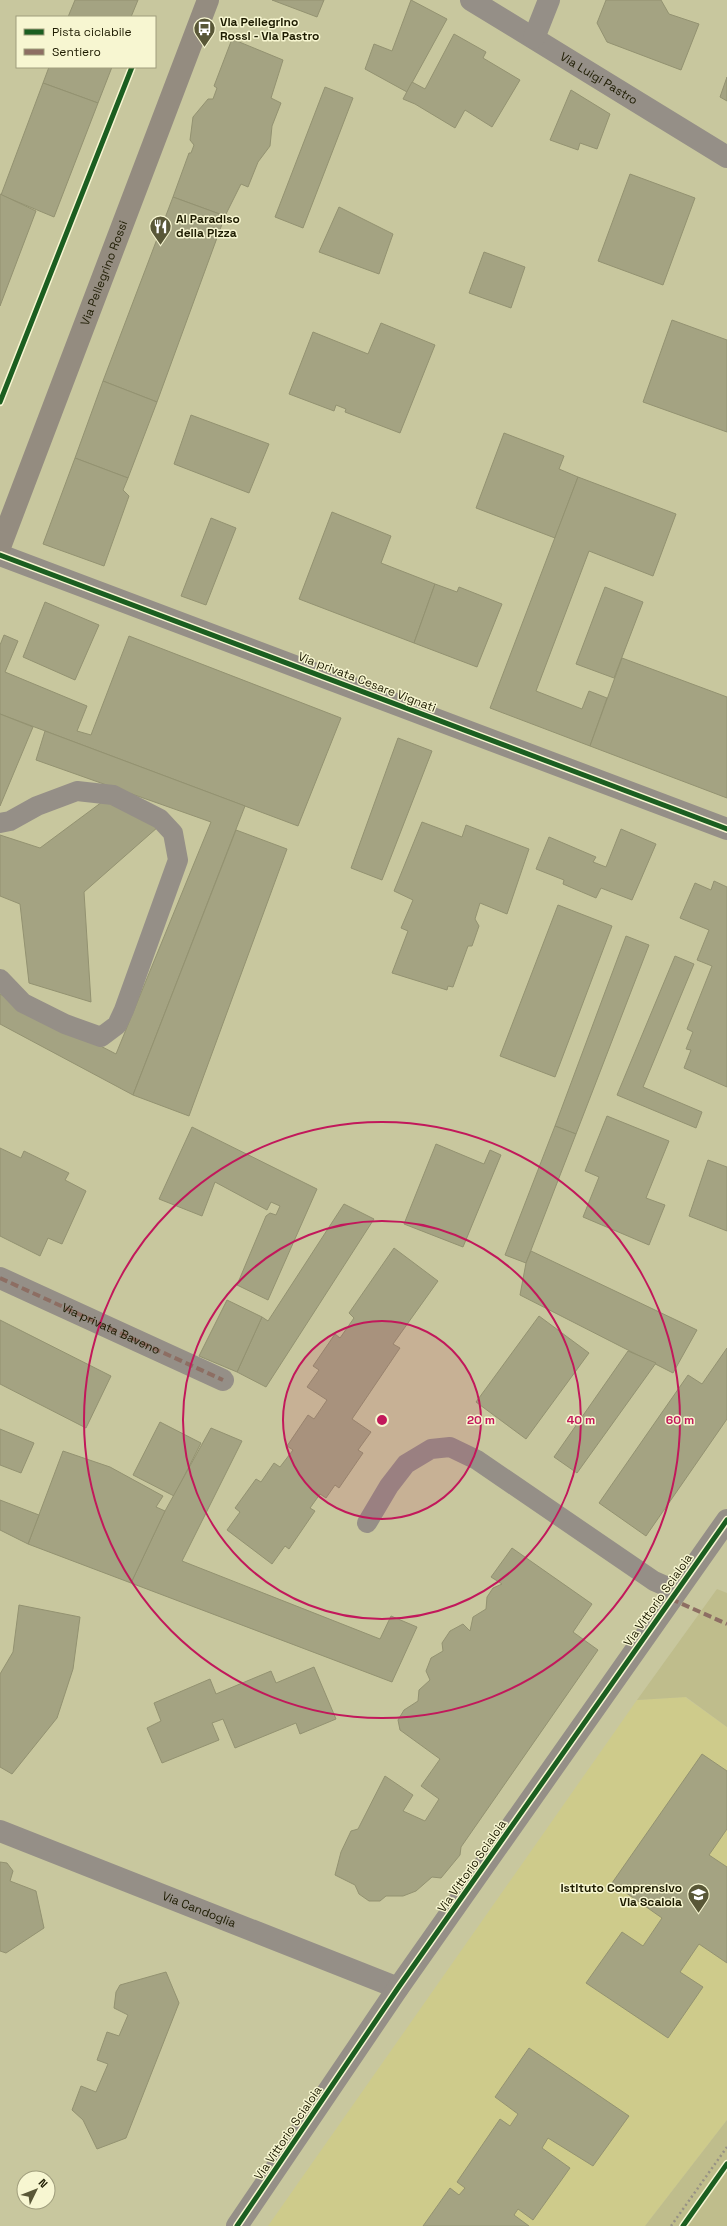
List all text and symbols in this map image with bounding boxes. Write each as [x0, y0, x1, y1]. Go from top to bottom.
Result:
place label: Via Pellegrino Rossi - Via Pastro [220, 14, 319, 44]
legend [16, 16, 156, 68]
bus stop icon: Via Pellegrino Rossi - Via Pastro [192, 16, 218, 49]
text: Pista ciclabile [52, 24, 132, 40]
text: Sentiero [52, 44, 101, 60]
street label: Via Luigi Pastro [557, 48, 641, 108]
place label: Al Paradiso della Pizza [176, 211, 240, 241]
restaurant icon: Al Paradiso della Pizza [148, 213, 174, 246]
street label: Via Pellegrino Rossi [77, 218, 131, 328]
street label: Via privata Cesare Vignati [296, 648, 438, 716]
street label: Via privata Baveno [59, 1299, 163, 1358]
text: 20 m [467, 1412, 495, 1428]
text: 40 m [567, 1412, 595, 1428]
text: 60 m [666, 1412, 694, 1428]
centre of rings [375, 1413, 389, 1427]
street label: Via Vittorio Scialoia [620, 1550, 696, 1650]
street label: Via Vittorio Scialoia [434, 1816, 510, 1916]
place label: Istituto Comprensivo Via Scaiola [560, 1880, 682, 1910]
school or university icon: Istituto Comprensivo Via Scaiola [685, 1882, 711, 1915]
street label: Via Candoglia [160, 1888, 238, 1931]
street label: Via Vittorio Scialoia [251, 2083, 325, 2183]
north arrow [16, 2170, 56, 2210]
text: N [36, 2176, 51, 2191]

